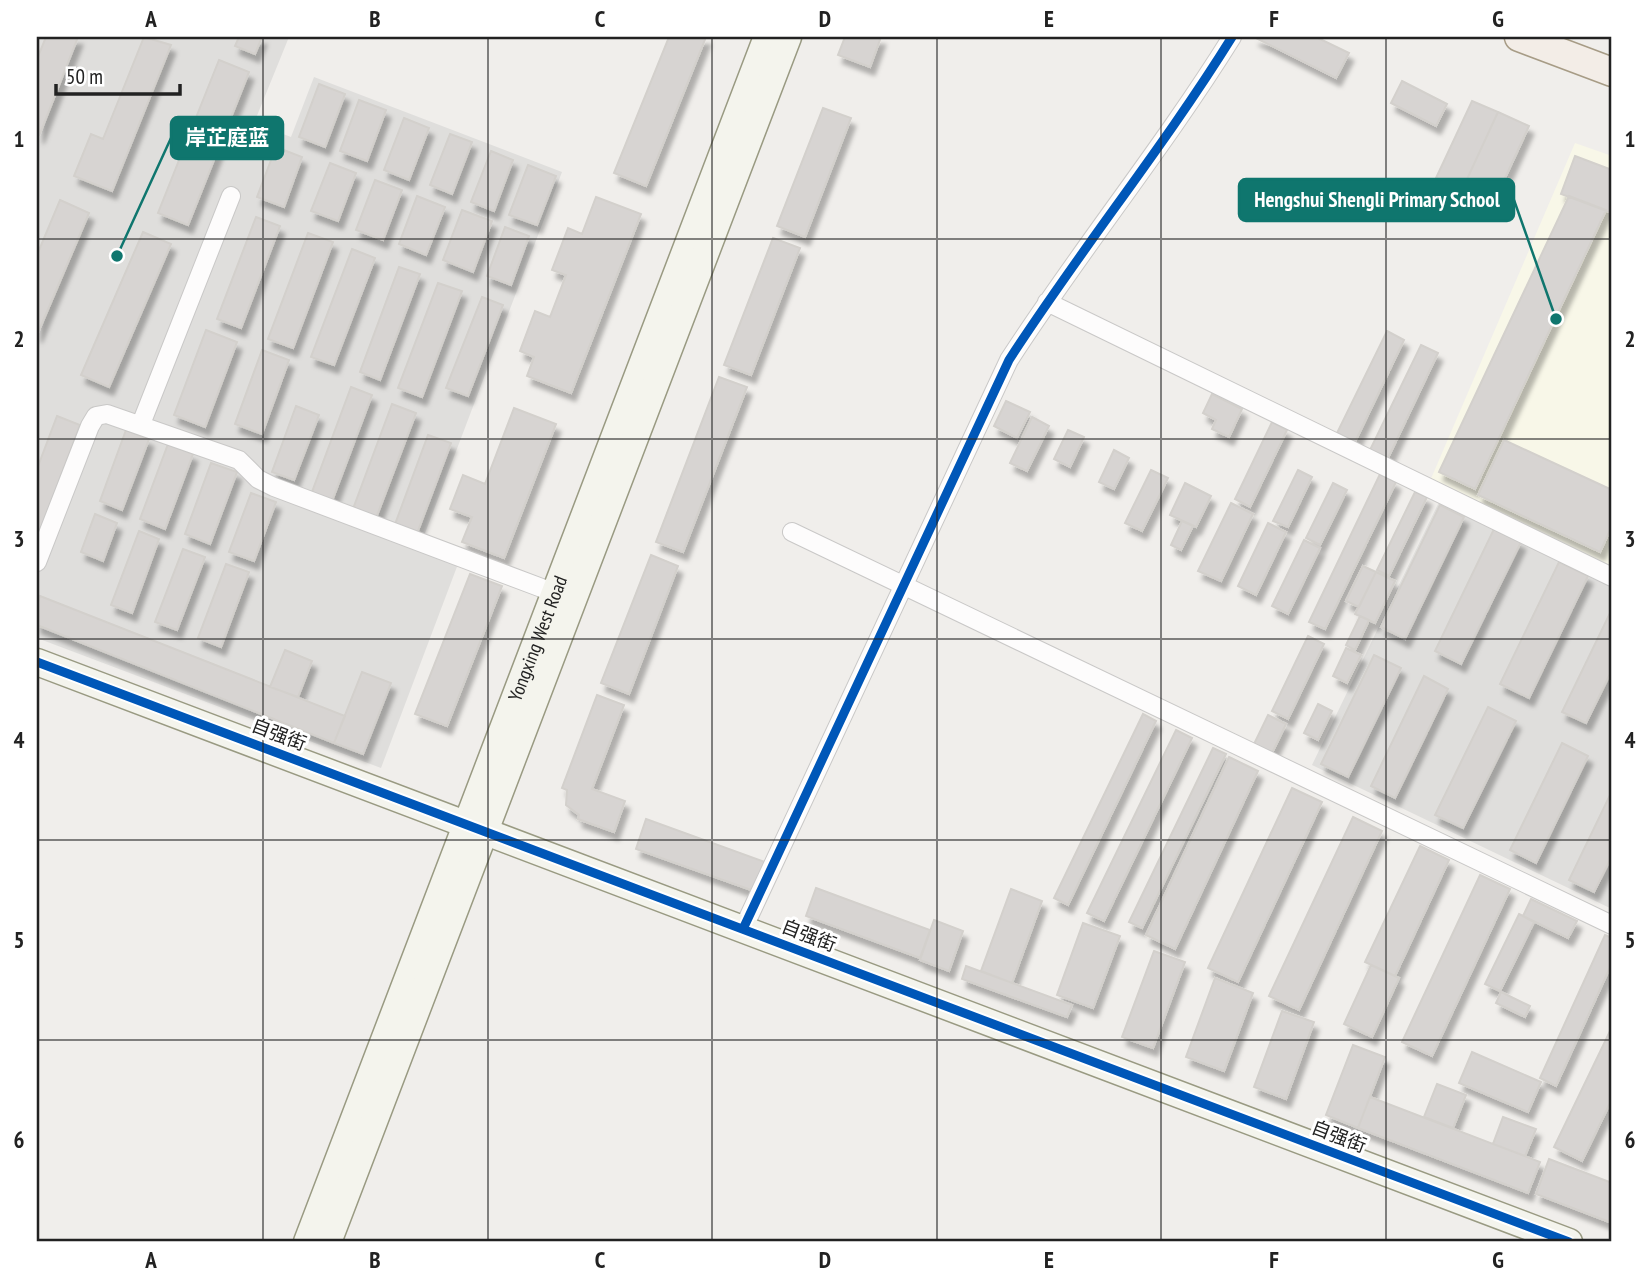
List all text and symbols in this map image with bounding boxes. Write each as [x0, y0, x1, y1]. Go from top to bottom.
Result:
text: A [144, 4, 157, 33]
text: B [369, 4, 381, 33]
text: C [595, 4, 606, 33]
text: D [819, 4, 831, 33]
text: E [1044, 4, 1054, 33]
text: F [1269, 4, 1279, 33]
text: G [1492, 4, 1504, 33]
scale bar [56, 52, 180, 96]
text: 50 m [66, 63, 103, 90]
callout: 岸芷庭蓝 [171, 117, 283, 159]
text: 1 [14, 124, 25, 153]
text: 岸芷庭蓝 [185, 124, 269, 151]
text: 1 [1625, 124, 1636, 153]
callout: Hengshui Shengli Primary School [1239, 179, 1514, 221]
text: Hengshui Shengli Primary School [1254, 186, 1501, 213]
text: 2 [14, 324, 25, 353]
text: 2 [1625, 324, 1636, 353]
text: 3 [14, 524, 25, 553]
text: 3 [1625, 524, 1636, 553]
street label: Yongxing West Road [503, 572, 572, 705]
street label: 自强街 [248, 713, 310, 755]
text: 4 [14, 725, 25, 754]
text: 4 [1625, 725, 1636, 754]
street label: 自强街 [778, 914, 840, 956]
text: 5 [14, 925, 25, 954]
text: 5 [1625, 925, 1636, 954]
street label: 自强街 [1308, 1115, 1370, 1157]
text: 6 [14, 1125, 25, 1154]
text: 6 [1625, 1125, 1636, 1154]
text: A [144, 1245, 157, 1274]
text: B [369, 1245, 381, 1274]
text: C [595, 1245, 606, 1274]
text: D [819, 1245, 831, 1274]
text: E [1044, 1245, 1054, 1274]
text: F [1269, 1245, 1279, 1274]
text: G [1492, 1245, 1504, 1274]

